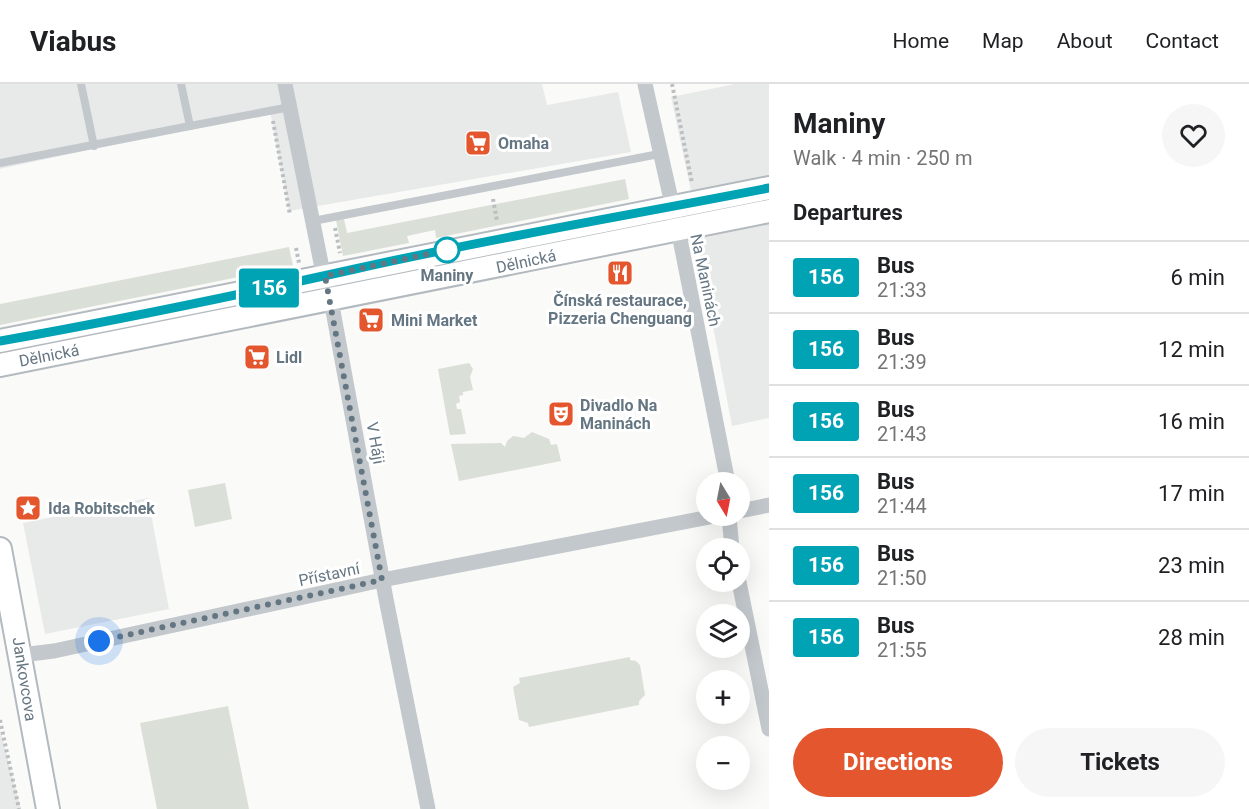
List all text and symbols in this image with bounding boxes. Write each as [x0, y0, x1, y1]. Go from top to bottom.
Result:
text: Viabus [30, 25, 117, 58]
text: Home [893, 29, 949, 53]
text: Map [982, 29, 1024, 53]
text: About [1057, 29, 1113, 53]
text: Contact [1146, 29, 1219, 53]
button: heart [1162, 104, 1225, 167]
text: Maniny [793, 107, 885, 140]
supermarket icon: Omaha [463, 128, 493, 158]
place label: Omaha [498, 134, 549, 153]
text: Walk · 4 min · 250 m [793, 146, 972, 170]
text: Departures [793, 200, 903, 225]
street label: Na Maninách [686, 232, 725, 328]
marker: Maniny [434, 237, 460, 263]
street label: Dělnická [494, 246, 558, 277]
text: Bus [877, 253, 915, 278]
restaurant icon: Čínská restaurace, Pizzeria Chenguang [605, 258, 635, 288]
text: 156 [808, 265, 844, 289]
text: 6 min [1170, 265, 1225, 290]
place label: Maniny [421, 266, 474, 285]
line badge: 156 [234, 268, 304, 308]
text: 156 [251, 276, 287, 300]
text: 21:33 [877, 278, 927, 302]
place label: Čínská restaurace, Pizzeria Chenguang [548, 290, 692, 328]
supermarket icon: Mini Market [356, 305, 386, 335]
place label: Mini Market [391, 311, 478, 330]
text: Bus [877, 325, 915, 350]
text: 156 [808, 337, 844, 361]
text: 12 min [1158, 337, 1225, 362]
street label: Dělnická [17, 340, 81, 371]
supermarket icon: Lidl [242, 342, 272, 372]
place label: Lidl [276, 348, 302, 367]
text: 21:39 [877, 350, 927, 374]
place label: Divadlo Na Maninách [580, 396, 658, 433]
text: Bus [877, 397, 915, 422]
theatre icon: Divadlo Na Maninách [546, 399, 576, 429]
text: 156 [808, 409, 844, 433]
text: 16 min [1158, 409, 1225, 434]
street label: V Háji [363, 421, 389, 465]
text: 21:43 [877, 422, 927, 446]
text: Bus [877, 469, 915, 494]
north arrow [696, 472, 750, 526]
map controls [696, 472, 750, 790]
text: 156 [808, 481, 844, 505]
text: 17 min [1158, 481, 1225, 506]
place icon: Ida Robitschek [13, 493, 43, 523]
text: 21:44 [877, 494, 927, 518]
place label: Ida Robitschek [48, 499, 155, 518]
button: locate [696, 538, 750, 592]
text: Bus [877, 541, 915, 566]
text: 156 [808, 553, 844, 577]
text: 23 min [1158, 553, 1225, 578]
street label: Přístavní [297, 559, 362, 590]
text: 21:50 [877, 566, 927, 590]
button: layers [696, 604, 750, 658]
text: Bus [877, 613, 915, 638]
text: 156 [808, 625, 844, 649]
text: 28 min [1158, 625, 1225, 650]
your location [84, 626, 114, 656]
street label: Jankovcova [8, 636, 41, 722]
text: 21:55 [877, 638, 927, 662]
button: + [696, 670, 750, 724]
button: Directions [793, 728, 1003, 797]
button: Tickets [1015, 728, 1225, 797]
button: − [696, 736, 750, 790]

